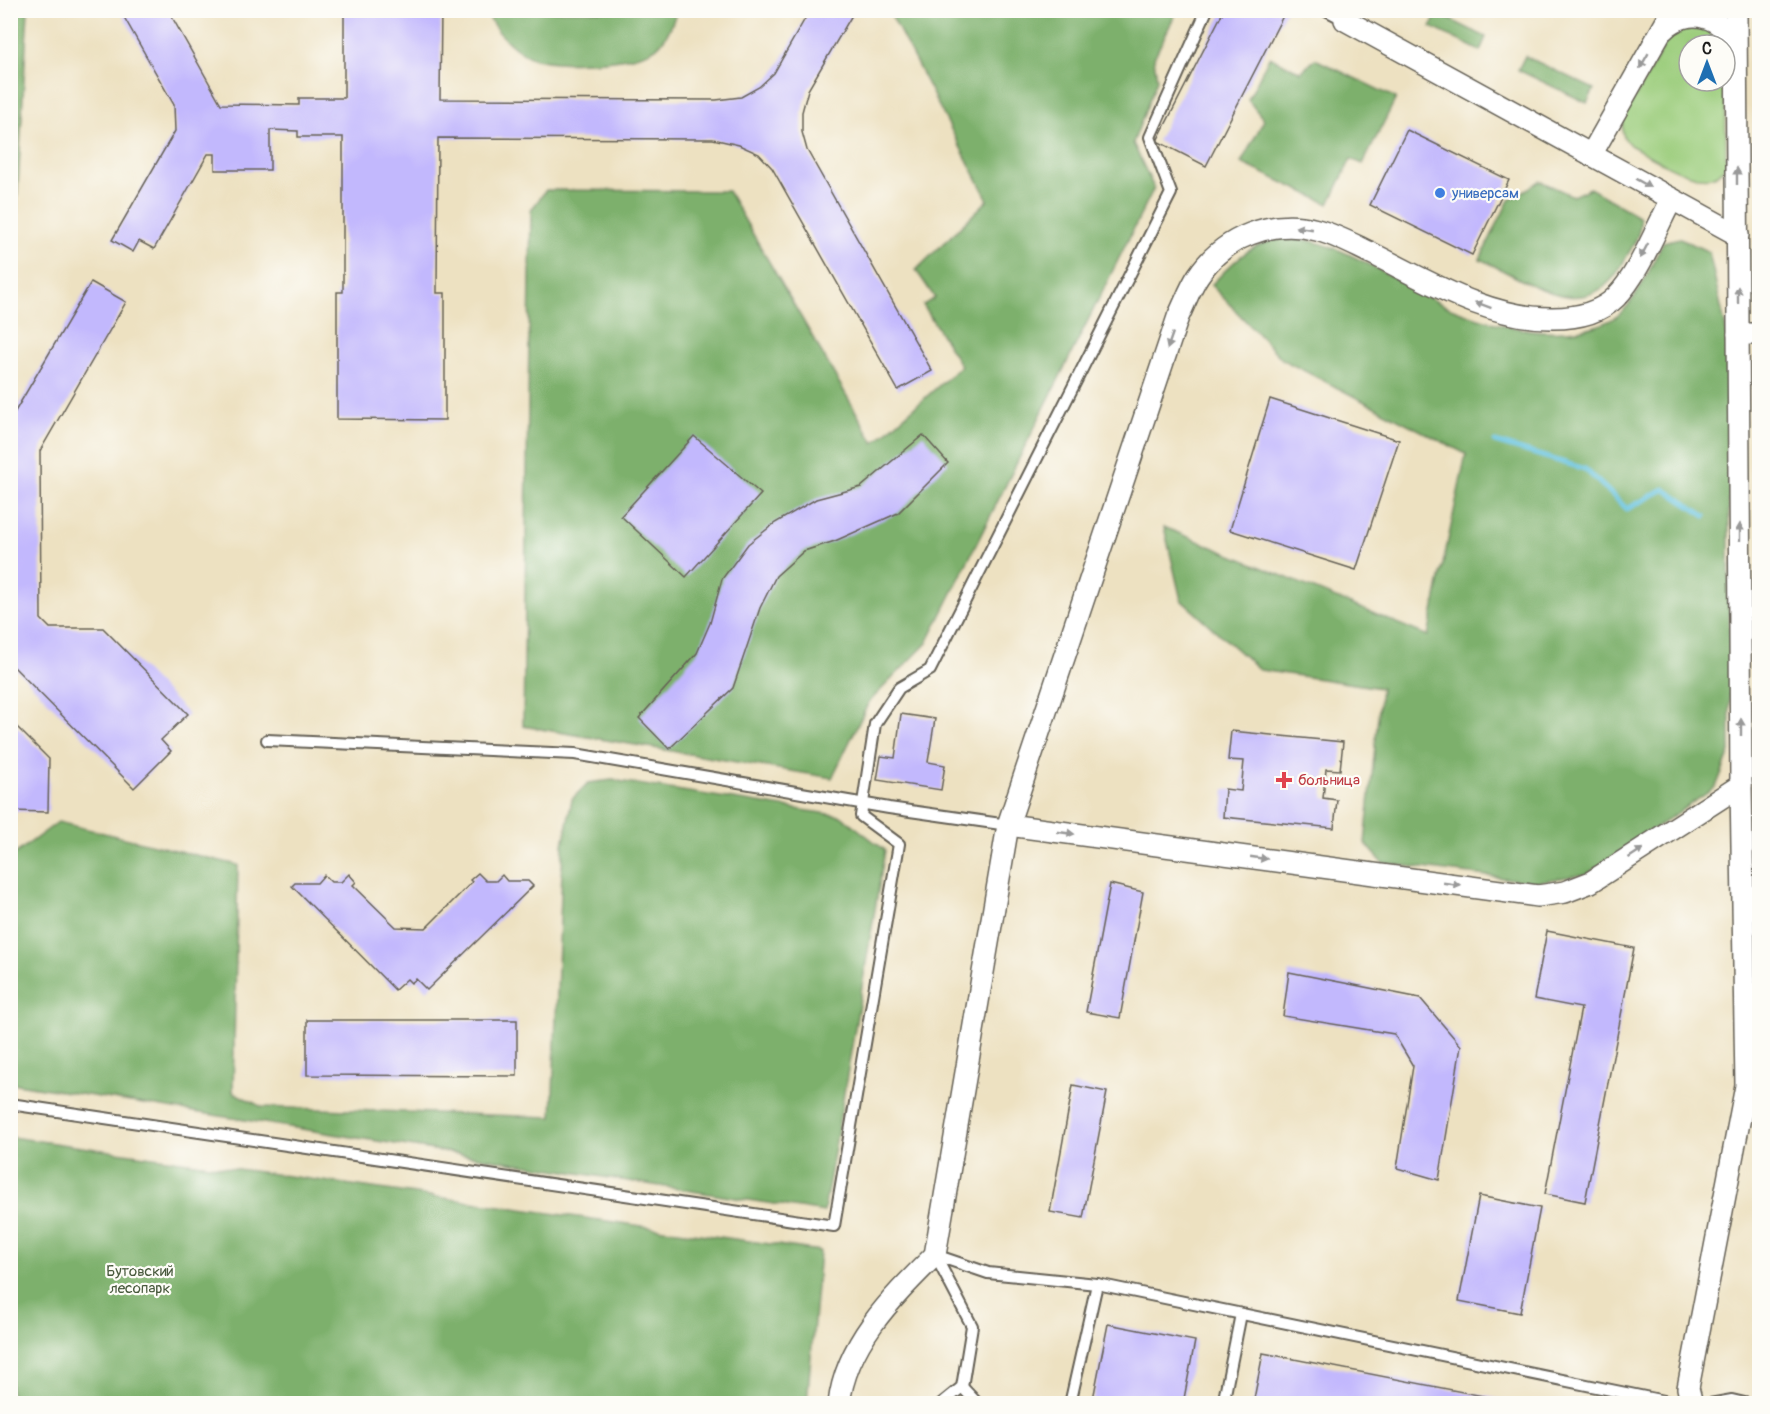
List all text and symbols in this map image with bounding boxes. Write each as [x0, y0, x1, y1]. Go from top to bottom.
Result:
north arrow [1677, 33, 1737, 93]
text: С [1702, 39, 1712, 59]
one-way arrow [1639, 53, 1649, 70]
one-way arrow [1732, 167, 1742, 186]
one-way arrow [1634, 178, 1651, 188]
place label: универсам [1451, 184, 1519, 203]
marker: универсам [1433, 186, 1447, 200]
one-way arrow [1295, 224, 1314, 233]
one-way arrow [1639, 242, 1649, 259]
one-way arrow [1733, 285, 1743, 304]
one-way arrow [1474, 300, 1492, 309]
one-way arrow [1165, 332, 1174, 350]
one-way arrow [1735, 522, 1745, 541]
one-way arrow [1736, 717, 1746, 736]
marker: больница [1275, 771, 1293, 789]
place label: больница [1298, 771, 1360, 790]
one-way arrow [1056, 828, 1075, 837]
one-way arrow [1628, 848, 1644, 859]
one-way arrow [1250, 854, 1269, 863]
one-way arrow [1443, 880, 1462, 889]
park label: Бутовский лесопарк [106, 1262, 174, 1298]

